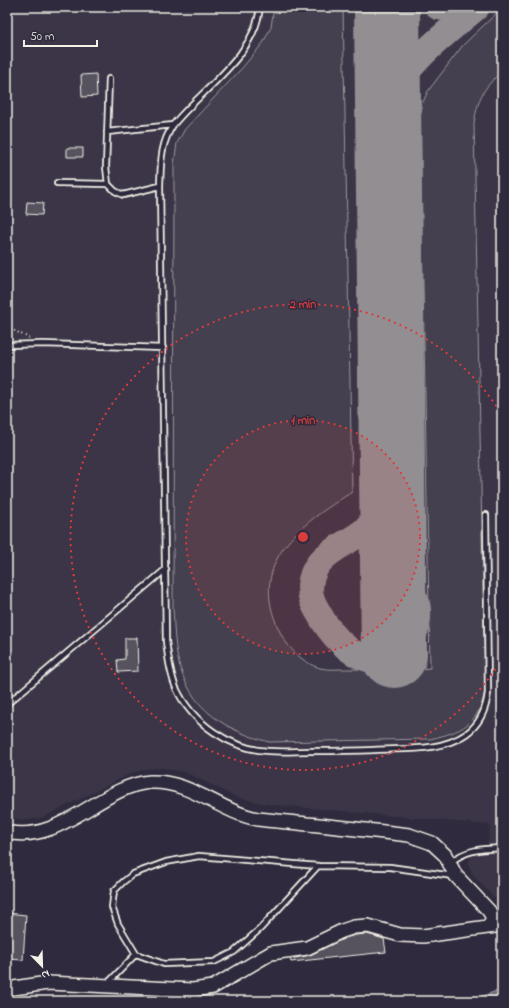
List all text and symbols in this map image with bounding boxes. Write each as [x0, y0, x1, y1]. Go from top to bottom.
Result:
scale bar [24, 22, 97, 48]
text: 50 m [30, 28, 54, 46]
text: 2 min [289, 296, 316, 314]
text: 1 min [291, 412, 315, 430]
centre of rings [296, 530, 310, 544]
north arrow [22, 946, 62, 986]
text: N [39, 965, 52, 983]

